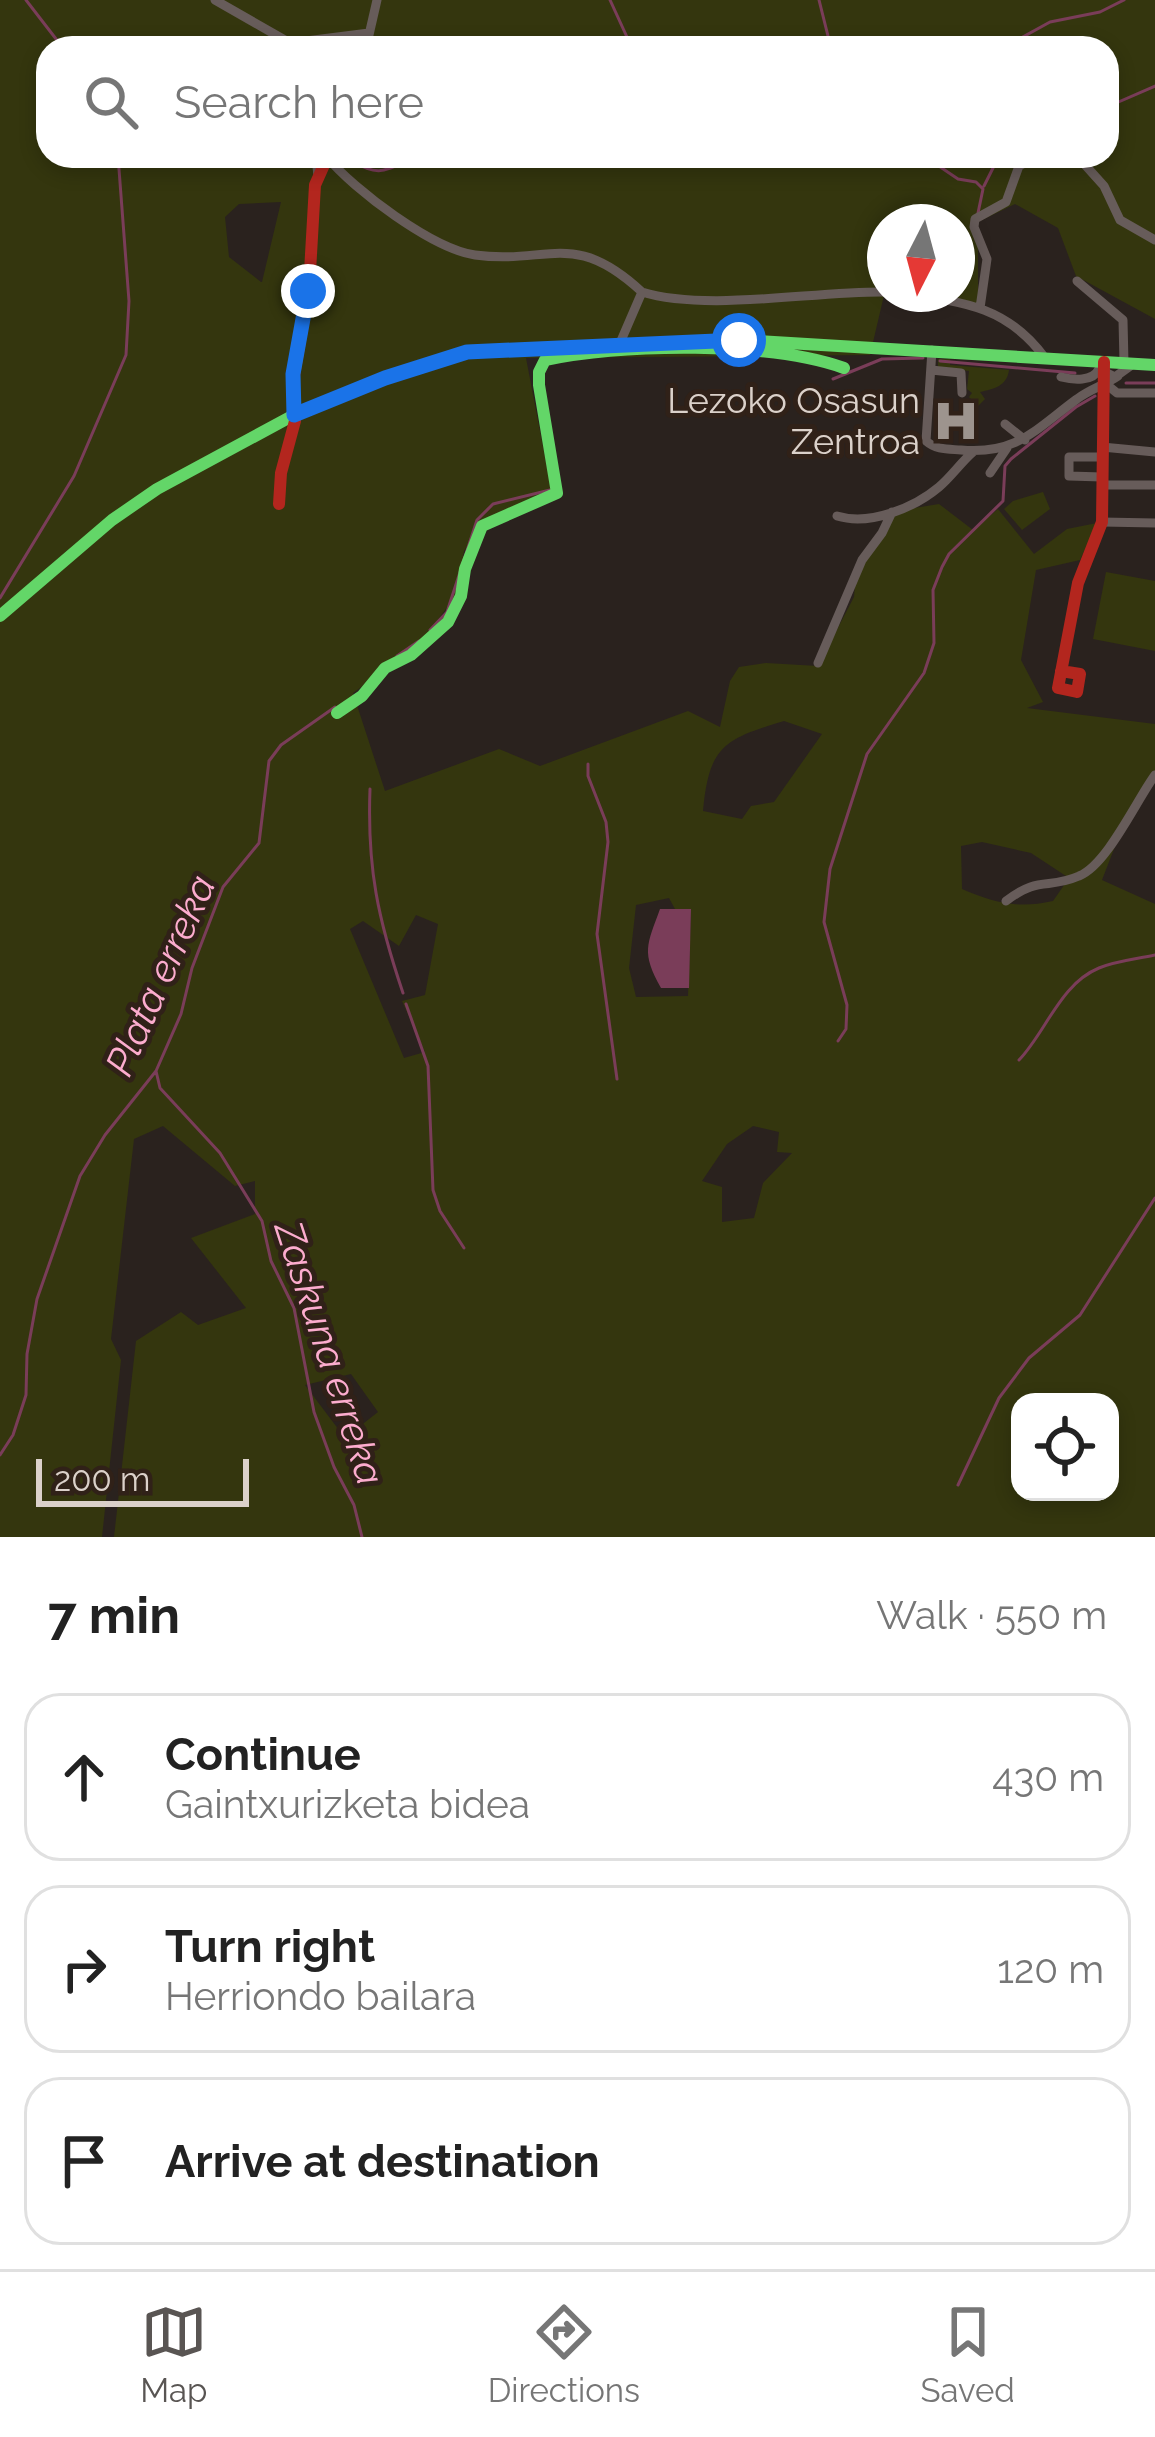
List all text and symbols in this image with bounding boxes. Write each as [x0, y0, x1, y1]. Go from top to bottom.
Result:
search box [36, 36, 1119, 168]
icon: search [78, 69, 144, 135]
text: Search here [174, 76, 424, 129]
north arrow [867, 204, 975, 312]
route end [281, 264, 335, 318]
route start [712, 313, 766, 367]
place label: Lezoko Osasun Zentroa [667, 379, 920, 462]
hospital icon: Lezoko Osasun Zentroa [931, 396, 981, 446]
water label: Plata erreka [95, 868, 225, 1082]
water label: Zaskuna erreka [265, 1214, 394, 1490]
map controls [1011, 1393, 1119, 1501]
button: locate [1011, 1393, 1119, 1501]
scale bar [36, 1453, 249, 1506]
text: 200 m [54, 1460, 150, 1499]
text: 7 min [48, 1585, 180, 1645]
text: Walk · 550 m [876, 1592, 1107, 1638]
text: Continue [165, 1728, 361, 1781]
icon: ahead [51, 1744, 117, 1810]
text: 430 m [992, 1754, 1104, 1800]
text: Gaintxurizketa bidea [165, 1781, 530, 1827]
text: Turn right [165, 1920, 375, 1973]
icon: right [51, 1936, 117, 2002]
text: 120 m [997, 1946, 1104, 1992]
text: Herriondo bailara [165, 1973, 476, 2019]
icon: arrive [51, 2128, 117, 2194]
text: Arrive at destination [165, 2135, 600, 2188]
tab: Map [140, 2299, 207, 2410]
tab: Directions [488, 2299, 640, 2410]
tab: Saved [920, 2299, 1015, 2410]

